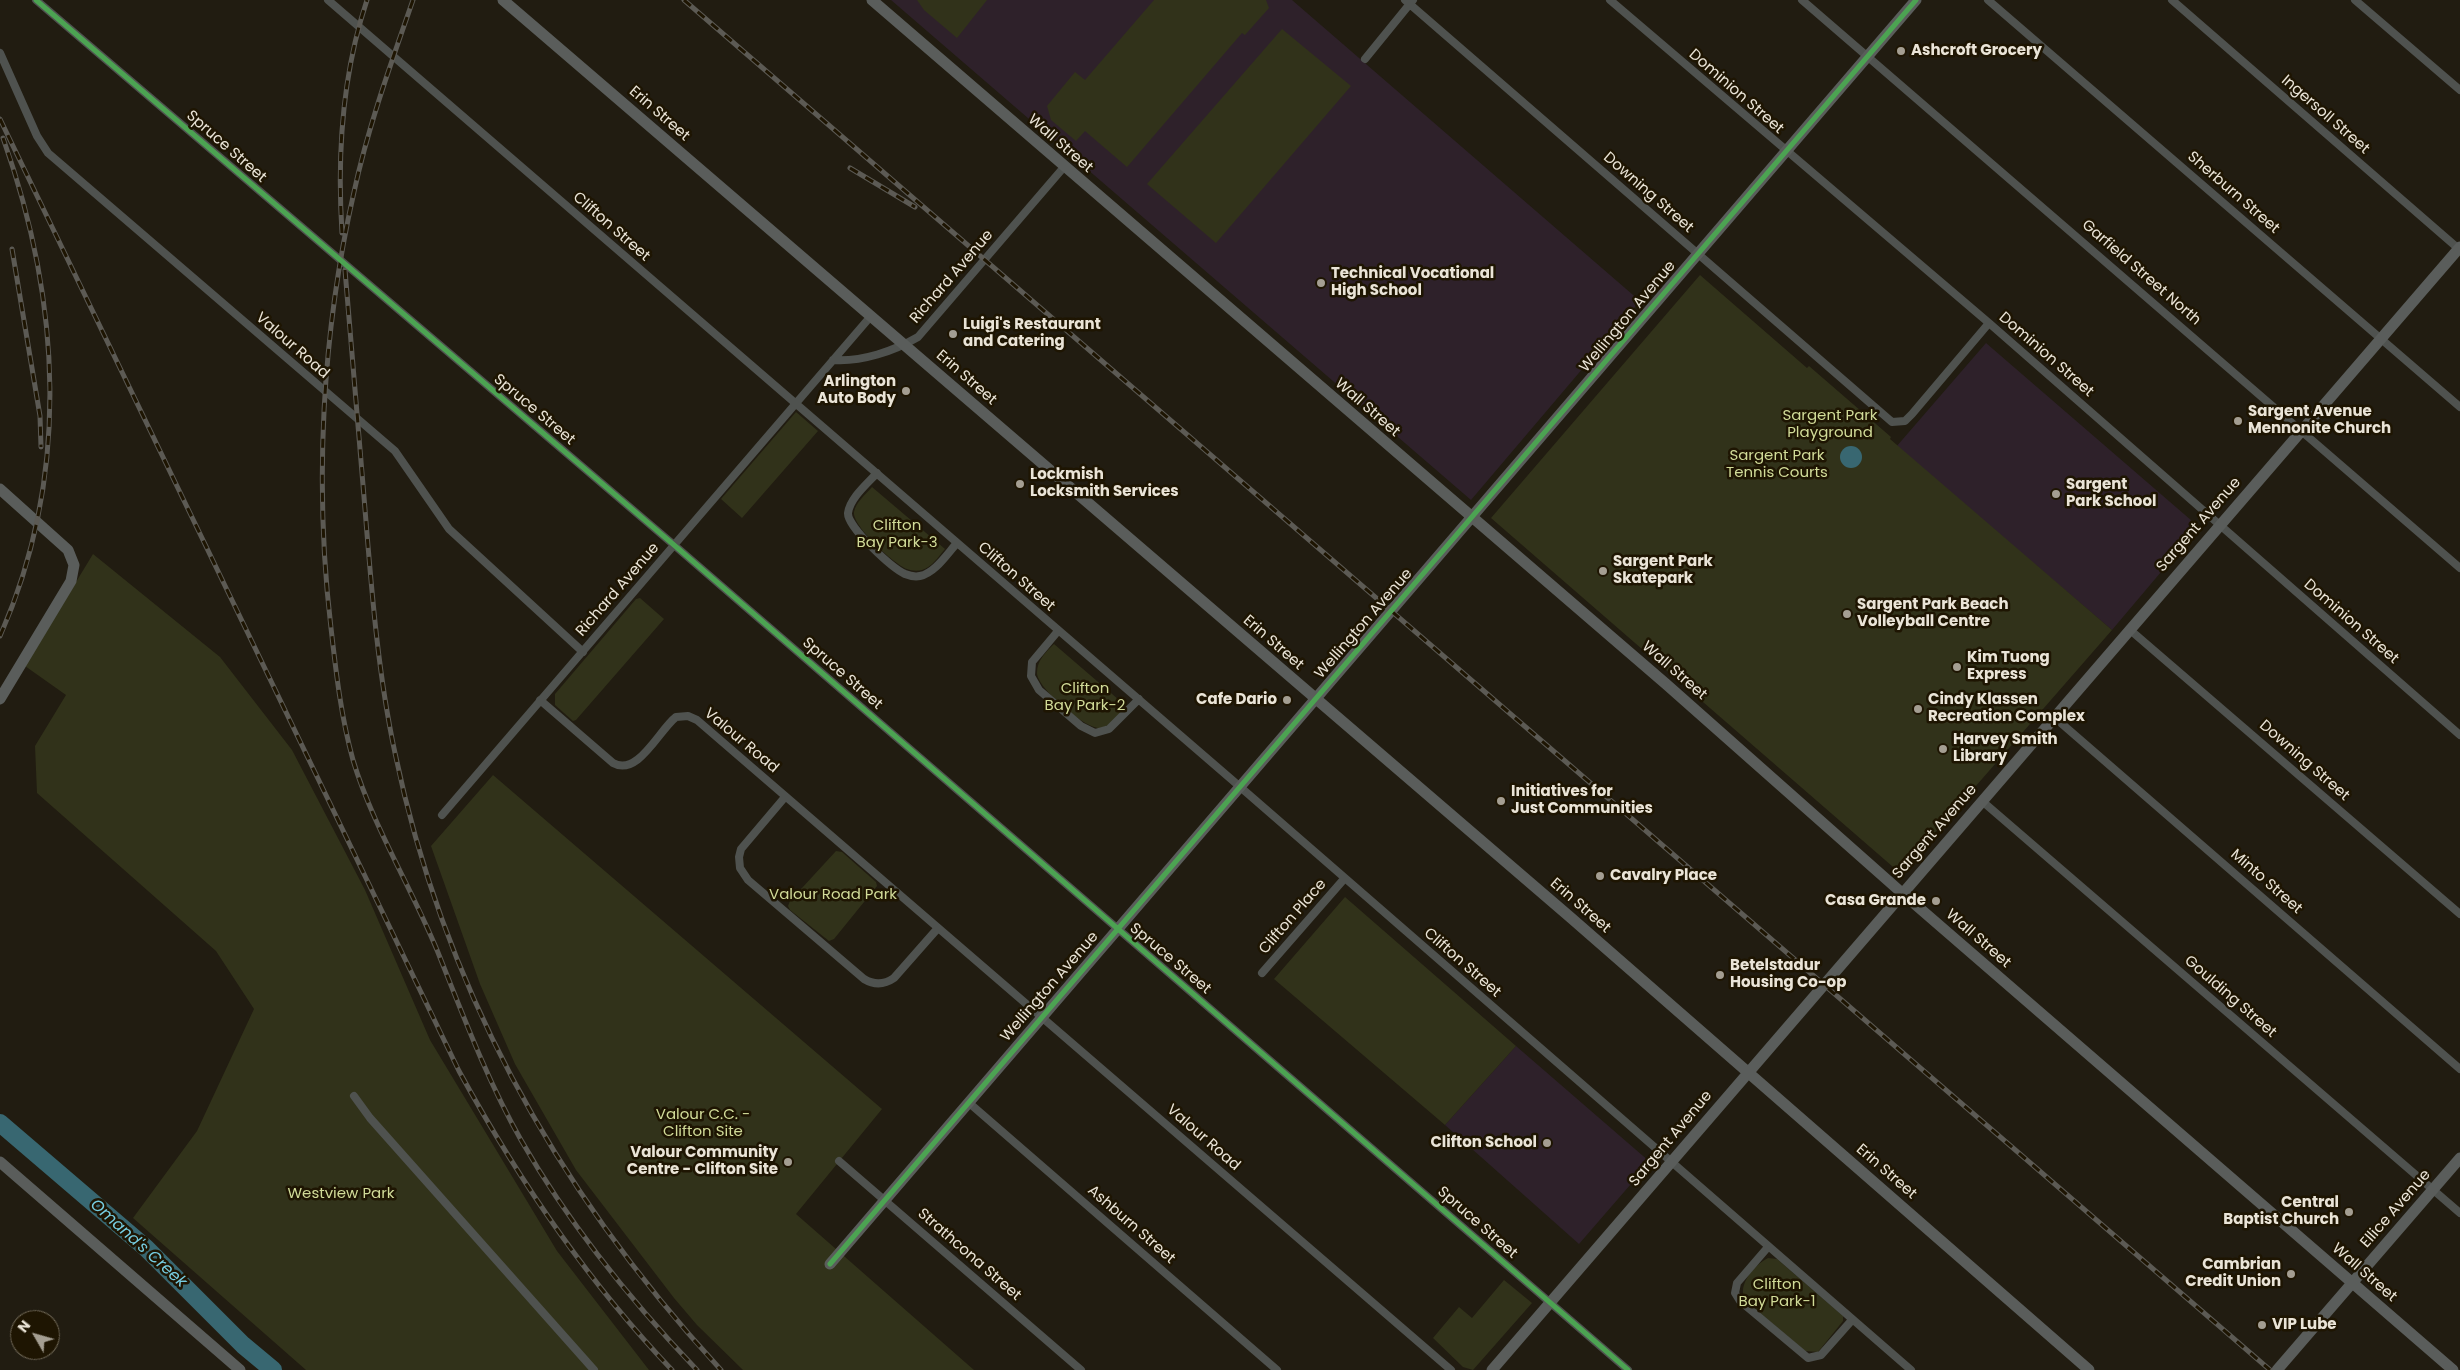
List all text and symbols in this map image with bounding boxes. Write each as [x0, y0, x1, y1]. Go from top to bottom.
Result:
place label: Ashcroft Grocery [1911, 42, 2042, 60]
marker: Ashcroft Grocery [1895, 45, 1907, 57]
street label: Dominion Street [1685, 46, 1787, 138]
street label: Ingersoll Street [2277, 72, 2373, 158]
street label: Erin Street [625, 83, 693, 145]
street label: Spruce Street [182, 107, 270, 187]
street label: Wall Street [1024, 111, 1096, 177]
street label: Sherburn Street [2183, 148, 2283, 238]
street label: Downing Street [1599, 149, 1697, 237]
street label: Clifton Street [569, 189, 653, 265]
street label: Garfield Street North [2078, 216, 2204, 330]
street label: Richard Avenue [907, 227, 997, 327]
street label: Wellington Avenue [1576, 258, 1680, 376]
place label: Technical Vocational High School [1331, 265, 1494, 300]
marker: Technical Vocational High School [1315, 277, 1327, 289]
street label: Valour Road [251, 309, 333, 383]
street label: Dominion Street [1995, 309, 2097, 401]
place label: Luigi's Restaurant and Catering [963, 316, 1101, 351]
marker: Luigi's Restaurant and Catering [947, 328, 959, 340]
street label: Erin Street [932, 347, 1000, 409]
street label: Spruce Street [490, 371, 578, 449]
place label: Arlington Auto Body [817, 373, 896, 408]
street label: Wall Street [1331, 375, 1403, 441]
marker: Arlington Auto Body [900, 385, 912, 397]
place label: Sargent Avenue Mennonite Church [2248, 403, 2391, 438]
park label: Sargent Park Playground [1782, 407, 1878, 442]
marker: Sargent Avenue Mennonite Church [2232, 415, 2244, 427]
park label: Sargent Park Tennis Courts [1726, 447, 1828, 482]
place label: Lockmish Locksmith Services [1030, 466, 1178, 501]
street label: Sargent Avenue [2153, 474, 2245, 576]
place label: Sargent Park School [2066, 476, 2156, 511]
marker: Lockmish Locksmith Services [1014, 478, 1026, 490]
marker: Sargent Park School [2050, 488, 2062, 500]
park label: Clifton Bay Park-3 [856, 517, 938, 552]
street label: Clifton Street [974, 539, 1058, 615]
street label: Richard Avenue [573, 540, 663, 640]
place label: Sargent Park Skatepark [1613, 553, 1713, 588]
street label: Wellington Avenue [1311, 565, 1417, 683]
marker: Sargent Park Skatepark [1597, 565, 1609, 577]
street label: Dominion Street [2300, 576, 2402, 668]
place label: Sargent Park Beach Volleyball Centre [1857, 596, 2009, 631]
marker: Sargent Park Beach Volleyball Centre [1841, 608, 1853, 620]
street label: Erin Street [1239, 612, 1307, 674]
street label: Spruce Street [798, 634, 886, 714]
street label: Wall Street [1638, 638, 1710, 704]
place label: Kim Tuong Express [1967, 649, 2050, 684]
marker: Kim Tuong Express [1951, 661, 1963, 673]
park label: Clifton Bay Park-2 [1045, 680, 1125, 715]
place label: Cafe Dario [1196, 691, 1277, 709]
place label: Cindy Klassen Recreation Complex [1928, 691, 2085, 726]
marker: Cafe Dario [1281, 694, 1293, 706]
marker: Cindy Klassen Recreation Complex [1912, 703, 1924, 715]
street label: Valour Road [700, 705, 782, 777]
street label: Downing Street [2255, 717, 2353, 805]
place label: Harvey Smith Library [1953, 731, 2058, 766]
marker: Harvey Smith Library [1937, 743, 1949, 755]
street label: Sargent Avenue [1889, 781, 1981, 883]
place label: Initiatives for Just Communities [1511, 783, 1653, 818]
marker: Initiatives for Just Communities [1495, 795, 1507, 807]
street label: Minto Street [2226, 846, 2306, 918]
place label: Cavalry Place [1610, 867, 1717, 885]
marker: Cavalry Place [1594, 870, 1606, 882]
street label: Erin Street [1546, 875, 1614, 937]
street label: Clifton Place [1256, 876, 1330, 958]
park label: Valour Road Park [769, 886, 897, 904]
place label: Casa Grande [1825, 892, 1926, 910]
marker: Casa Grande [1930, 895, 1942, 907]
street label: Wall Street [1942, 906, 2014, 972]
street label: Spruce Street [1126, 920, 1214, 998]
street label: Clifton Street [1420, 925, 1504, 1001]
street label: Wellington Avenue [997, 928, 1103, 1046]
street label: Goulding Street [2180, 952, 2280, 1042]
place label: Betelstadur Housing Co-op [1730, 957, 1846, 992]
marker: Betelstadur Housing Co-op [1714, 969, 1726, 981]
street label: Sargent Avenue [1626, 1087, 1716, 1191]
street label: Valour Road [1162, 1101, 1244, 1175]
park label: Valour C.C. - Clifton Site [656, 1106, 750, 1141]
place label: Clifton School [1430, 1134, 1537, 1152]
marker: Clifton School [1541, 1137, 1553, 1149]
street label: Erin Street [1852, 1141, 1920, 1203]
place label: Valour Community Centre - Clifton Site [627, 1144, 778, 1179]
marker: Valour Community Centre - Clifton Site [782, 1156, 794, 1168]
street label: Ellice Avenue [2357, 1166, 2435, 1252]
street label: Ashburn Street [1083, 1182, 1179, 1268]
street label: Spruce Street [1433, 1183, 1521, 1263]
park label: Westview Park [287, 1185, 395, 1203]
place label: Central Baptist Church [2223, 1194, 2339, 1229]
water label: Omand's Creek [86, 1196, 190, 1292]
street label: Strathcona Street [913, 1205, 1025, 1305]
marker: Central Baptist Church [2343, 1206, 2355, 1218]
street label: Wall Street [2328, 1240, 2400, 1306]
place label: Cambrian Credit Union [2185, 1256, 2281, 1291]
marker: Cambrian Credit Union [2285, 1268, 2297, 1280]
park label: Clifton Bay Park-1 [1739, 1276, 1815, 1311]
north arrow [10, 1310, 60, 1360]
text: N [13, 1316, 35, 1337]
place label: VIP Lube [2272, 1316, 2337, 1334]
marker: VIP Lube [2256, 1319, 2268, 1331]

